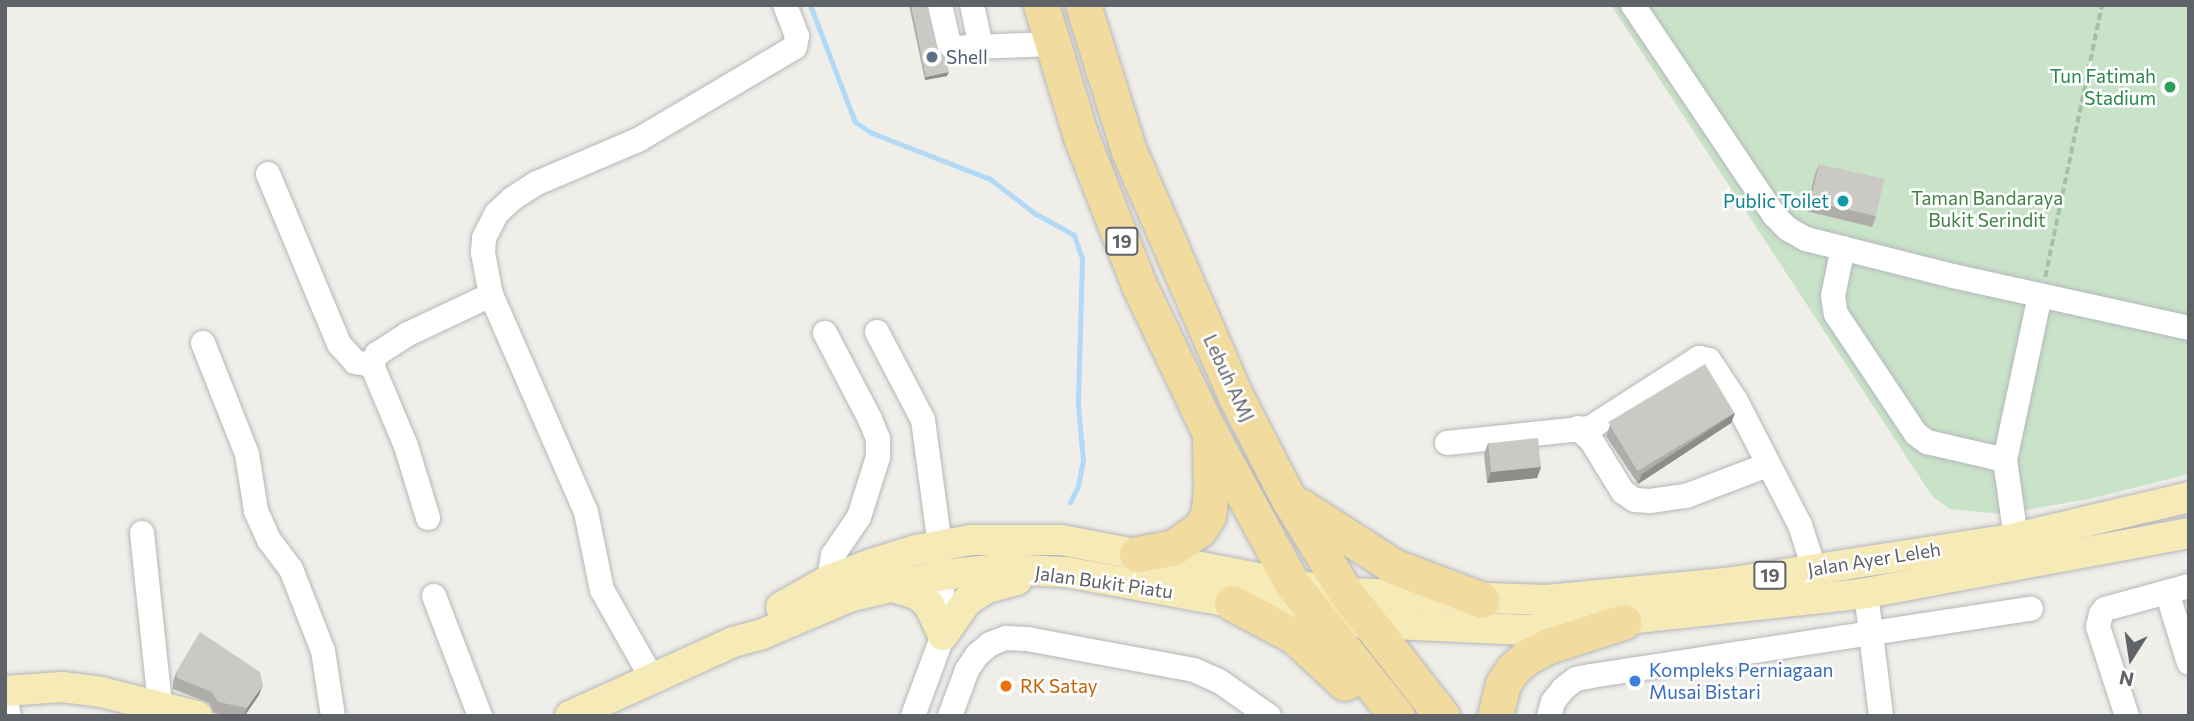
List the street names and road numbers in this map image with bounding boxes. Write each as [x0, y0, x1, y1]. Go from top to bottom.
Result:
road number: 19 [1104, 227, 1140, 256]
street label: Lebuh AMJ [1199, 331, 1259, 425]
street label: Jalan Ayer Leleh [1806, 537, 1942, 581]
road number: 19 [1752, 560, 1788, 590]
street label: Jalan Bukit Piatu [1033, 561, 1175, 603]

